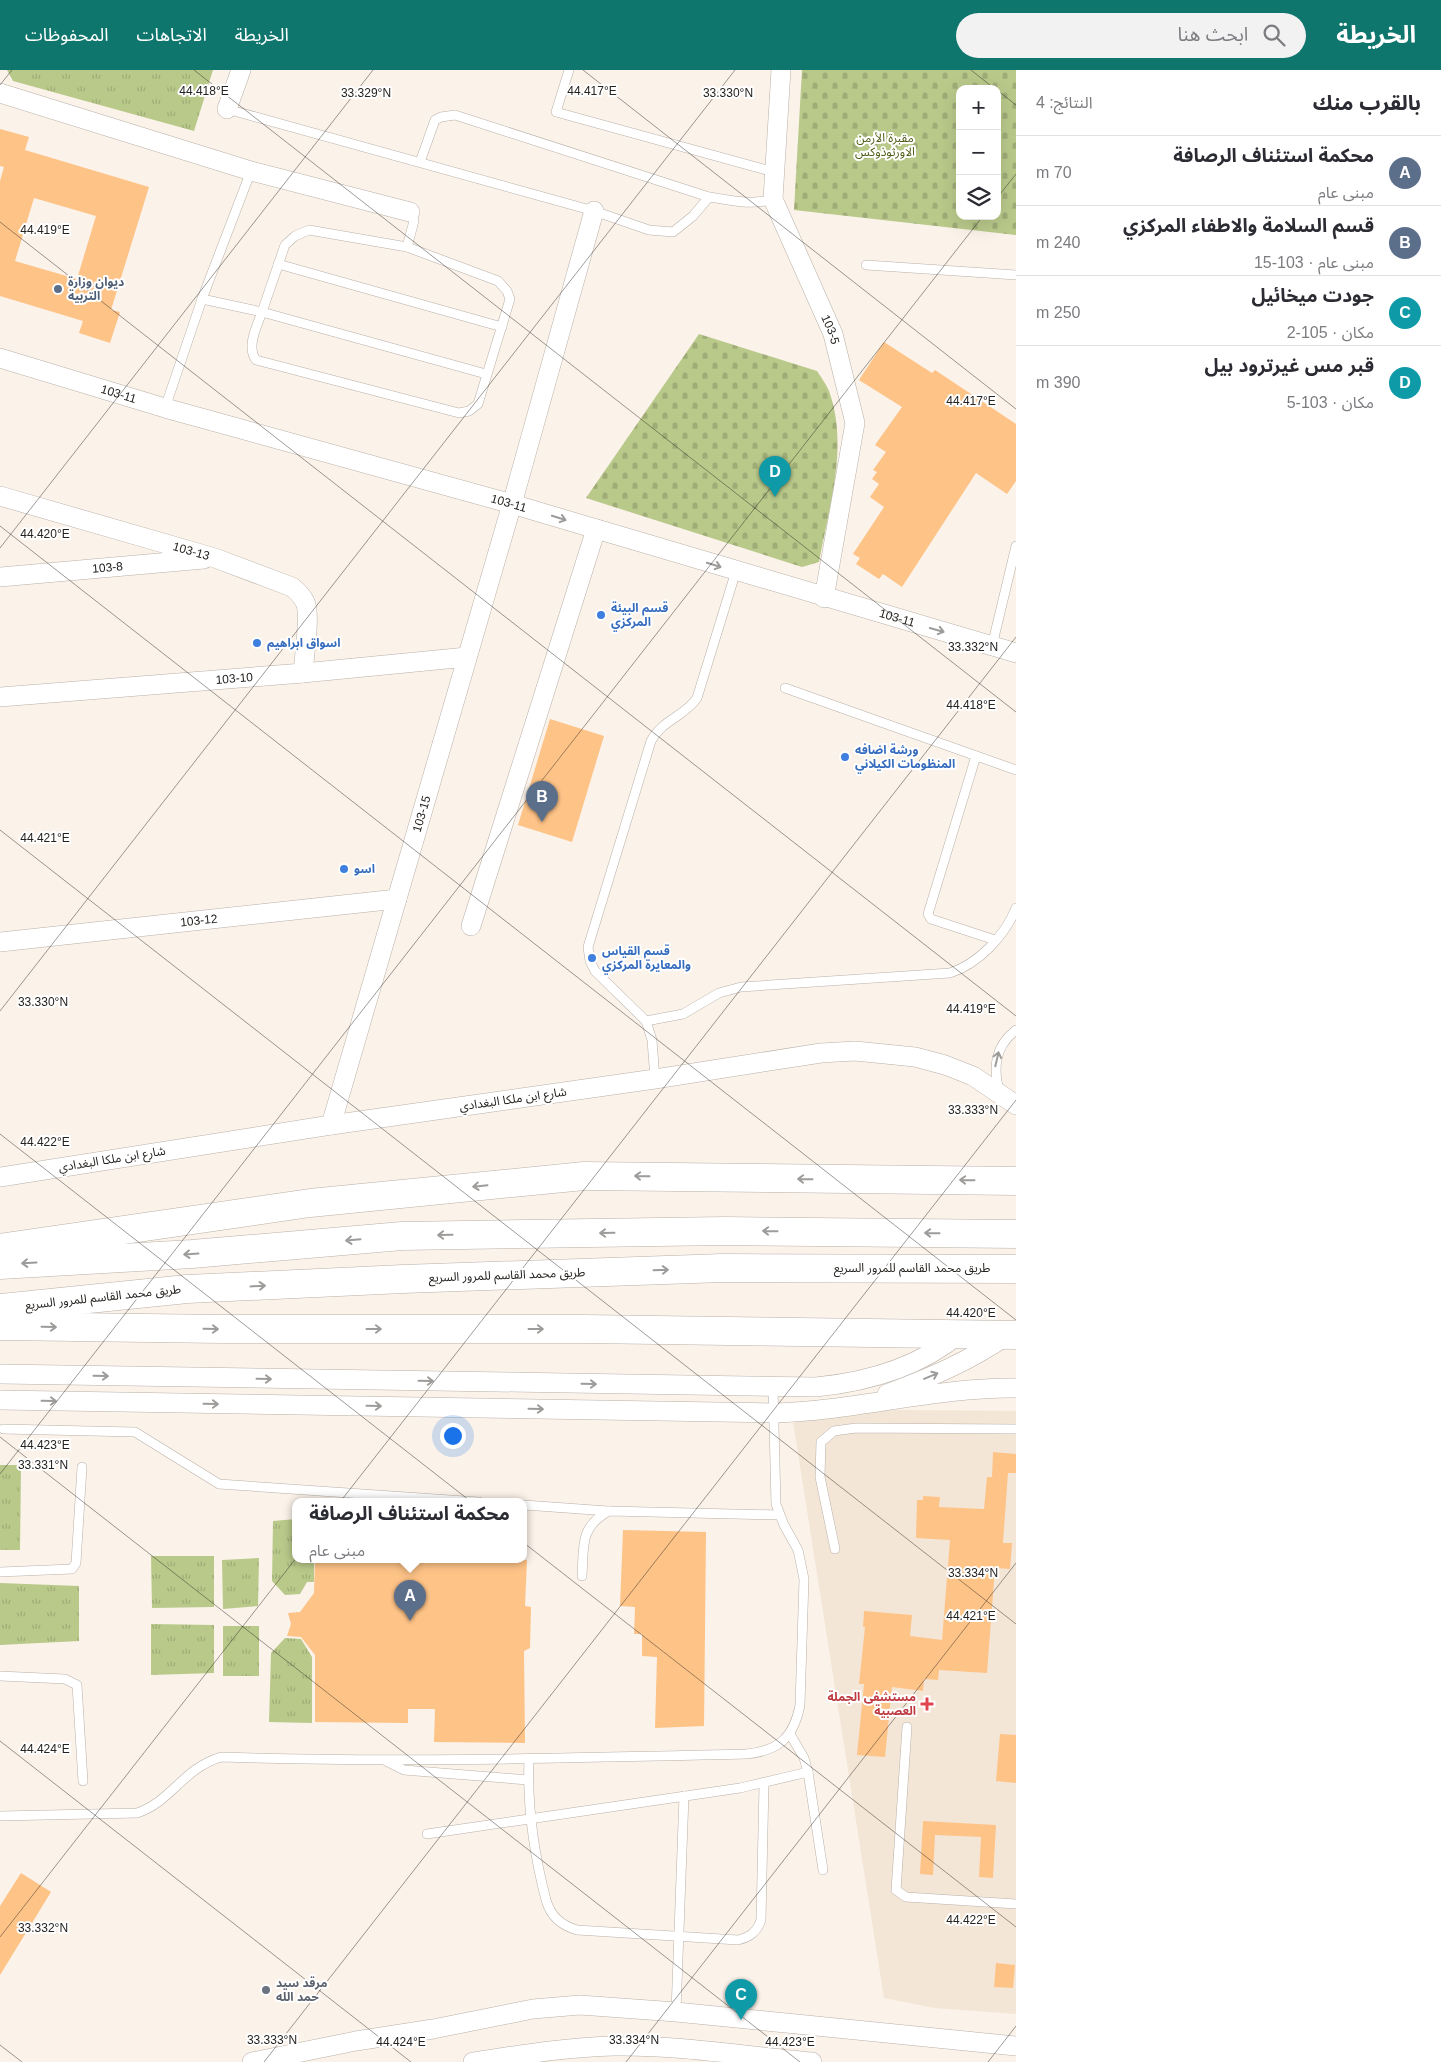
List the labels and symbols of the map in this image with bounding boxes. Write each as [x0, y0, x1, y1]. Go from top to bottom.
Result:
text: 44.418°E [179, 84, 229, 98]
text: 44.417°E [567, 84, 617, 98]
text: 33.329°N [341, 86, 391, 100]
text: 33.330°N [703, 86, 753, 100]
park label: مقبرة الأرمن الاورثوذوكس [855, 131, 915, 159]
text: 44.419°E [20, 223, 70, 237]
place label: ديوان وزارة التربية [68, 275, 124, 303]
marker: ديوان وزارة التربية [52, 283, 64, 295]
street label: 103-5 [818, 313, 842, 346]
street label: 103-11 [99, 382, 138, 406]
text: 44.417°E [946, 394, 996, 408]
pin: D [759, 456, 791, 497]
street label: 103-11 [489, 491, 529, 515]
one-way arrow [550, 513, 566, 523]
text: 44.420°E [20, 527, 70, 541]
street label: 103-13 [171, 539, 211, 563]
street label: 103-8 [92, 559, 124, 576]
one-way arrow [706, 560, 722, 570]
place label: قسم البيئة المركزي [611, 601, 668, 632]
street label: 103-11 [878, 606, 917, 630]
marker: قسم البيئة المركزي [595, 609, 607, 621]
one-way arrow [929, 626, 945, 636]
place label: اسواق ابراهيم [267, 636, 341, 652]
marker: اسواق ابراهيم [251, 637, 263, 649]
text: 33.332°N [948, 640, 998, 654]
street label: 103-10 [215, 670, 254, 687]
text: 44.418°E [946, 698, 996, 712]
place label: ورشة اضافه المنظومات الكيلاني [855, 743, 955, 774]
marker: ورشة اضافه المنظومات الكيلاني [839, 751, 851, 763]
pin: B [526, 781, 558, 822]
street label: 103-15 [410, 794, 434, 834]
text: 44.421°E [20, 831, 70, 845]
place label: اسو [354, 862, 375, 876]
marker: اسو [338, 863, 350, 875]
street label: 103-12 [179, 911, 219, 929]
place label: قسم القياس والمعايرة المركزي [602, 944, 691, 975]
marker: قسم القياس والمعايرة المركزي [586, 952, 598, 964]
text: 33.330°N [18, 995, 68, 1009]
text: 44.419°E [946, 1002, 996, 1016]
one-way arrow [993, 1051, 1002, 1067]
street label: شارع ابن ملكا البغدادي [458, 1085, 568, 1116]
text: 33.333°N [948, 1103, 998, 1117]
text: 44.422°E [20, 1135, 70, 1149]
street label: شارع ابن ملكا البغدادي [57, 1144, 167, 1177]
one-way arrow [635, 1171, 651, 1181]
one-way arrow [797, 1174, 813, 1183]
one-way arrow [960, 1175, 976, 1185]
one-way arrow [473, 1181, 489, 1191]
one-way arrow [762, 1226, 778, 1236]
one-way arrow [600, 1228, 616, 1237]
one-way arrow [925, 1228, 941, 1238]
one-way arrow [437, 1231, 453, 1240]
one-way arrow [345, 1236, 361, 1245]
one-way arrow [183, 1249, 199, 1258]
one-way arrow [21, 1259, 37, 1268]
street label: طريق محمد القاسم للمرور السريع [834, 1261, 990, 1277]
street label: طريق محمد القاسم للمرور السريع [428, 1265, 586, 1287]
one-way arrow [653, 1265, 669, 1274]
one-way arrow [249, 1281, 265, 1290]
street label: طريق محمد القاسم للمرور السريع [24, 1282, 182, 1314]
text: 44.420°E [946, 1306, 996, 1320]
one-way arrow [40, 1322, 56, 1331]
one-way arrow [203, 1324, 219, 1333]
one-way arrow [365, 1324, 381, 1334]
one-way arrow [528, 1324, 544, 1334]
one-way arrow [92, 1371, 109, 1381]
one-way arrow [923, 1371, 938, 1381]
one-way arrow [255, 1374, 271, 1383]
one-way arrow [418, 1376, 434, 1386]
one-way arrow [580, 1379, 596, 1389]
one-way arrow [40, 1396, 56, 1406]
one-way arrow [203, 1399, 219, 1408]
one-way arrow [365, 1401, 381, 1411]
one-way arrow [528, 1404, 544, 1414]
your location [440, 1423, 466, 1449]
text: 44.423°E [20, 1438, 70, 1452]
text: 33.331°N [18, 1458, 68, 1472]
text: 33.334°N [948, 1566, 998, 1580]
pin: A [394, 1580, 426, 1621]
text: 44.421°E [946, 1609, 996, 1623]
place label: مستشفى الجملة العصبية [827, 1690, 916, 1718]
marker: مستشفى الجملة العصبية [920, 1697, 934, 1711]
text: 44.424°E [20, 1742, 70, 1756]
text: 44.422°E [946, 1913, 996, 1927]
text: 33.332°N [18, 1921, 68, 1935]
place label: مرقد سيد حمد الله [276, 1976, 327, 2004]
pin: C [725, 1979, 757, 2020]
marker: مرقد سيد حمد الله [260, 1984, 272, 1996]
text: 33.333°N [247, 2033, 297, 2047]
text: 33.334°N [609, 2033, 659, 2047]
text: 44.424°E [376, 2035, 426, 2049]
text: 44.423°E [765, 2035, 815, 2049]

